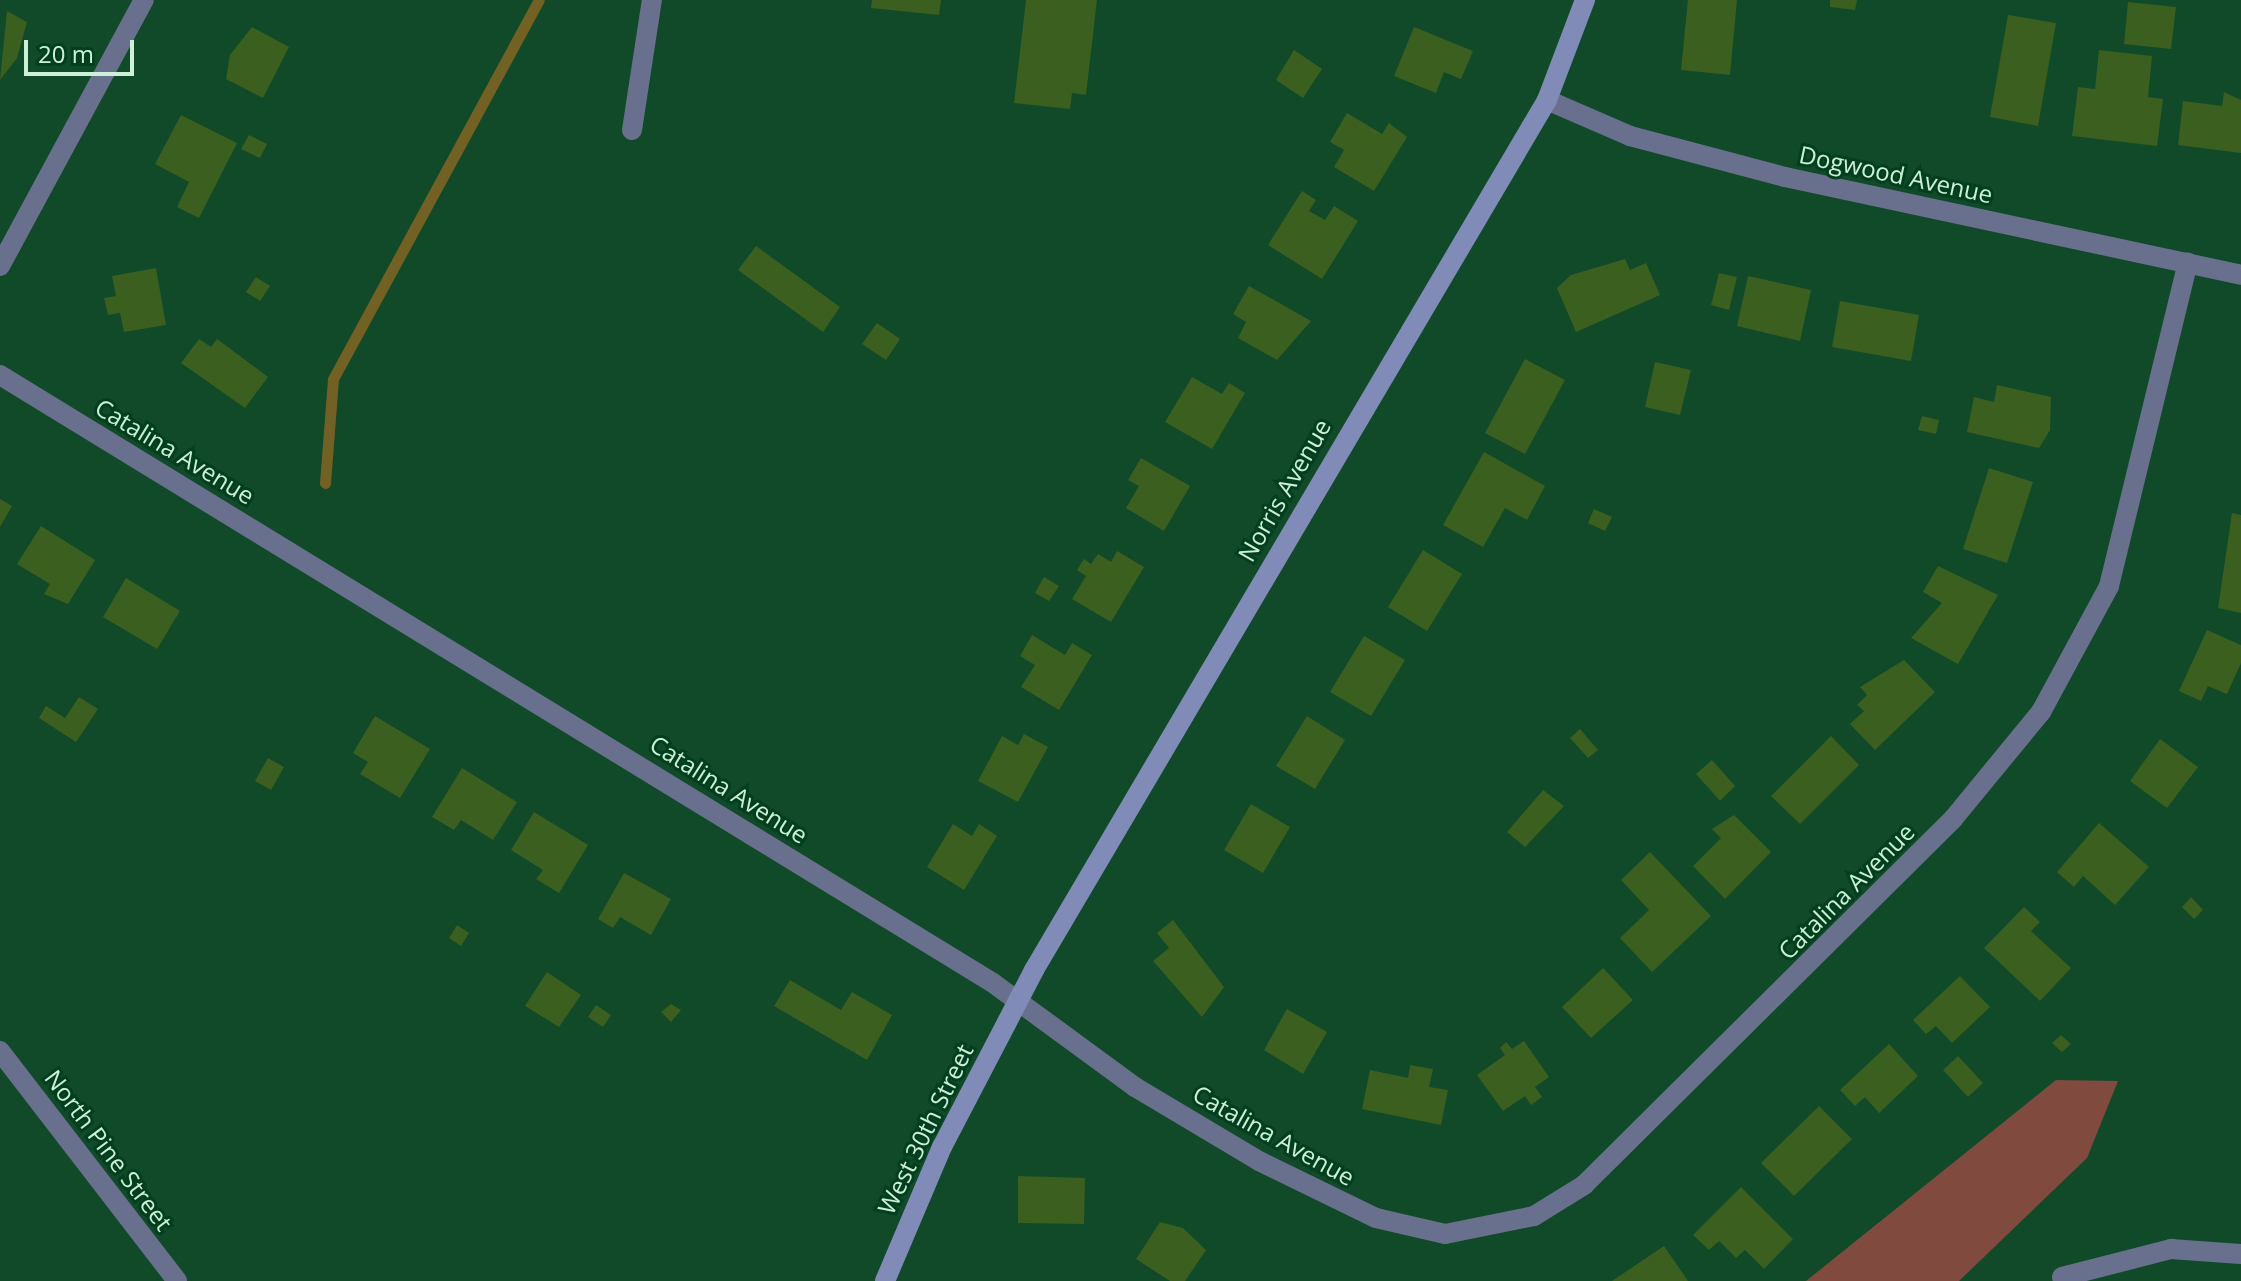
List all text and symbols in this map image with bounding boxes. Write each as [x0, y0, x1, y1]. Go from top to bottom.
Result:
scale bar [28, 24, 138, 74]
text: 20 m [38, 37, 94, 70]
street label: Dogwood Avenue [1797, 139, 1995, 209]
street label: Catalina Avenue [90, 392, 260, 510]
street label: Norris Avenue [1232, 414, 1336, 566]
street label: Catalina Avenue [645, 729, 813, 849]
street label: Catalina Avenue [1772, 817, 1920, 965]
street label: West 30th Street [871, 1039, 979, 1219]
street label: North Pine Street [39, 1064, 179, 1236]
street label: Catalina Avenue [1188, 1079, 1360, 1191]

